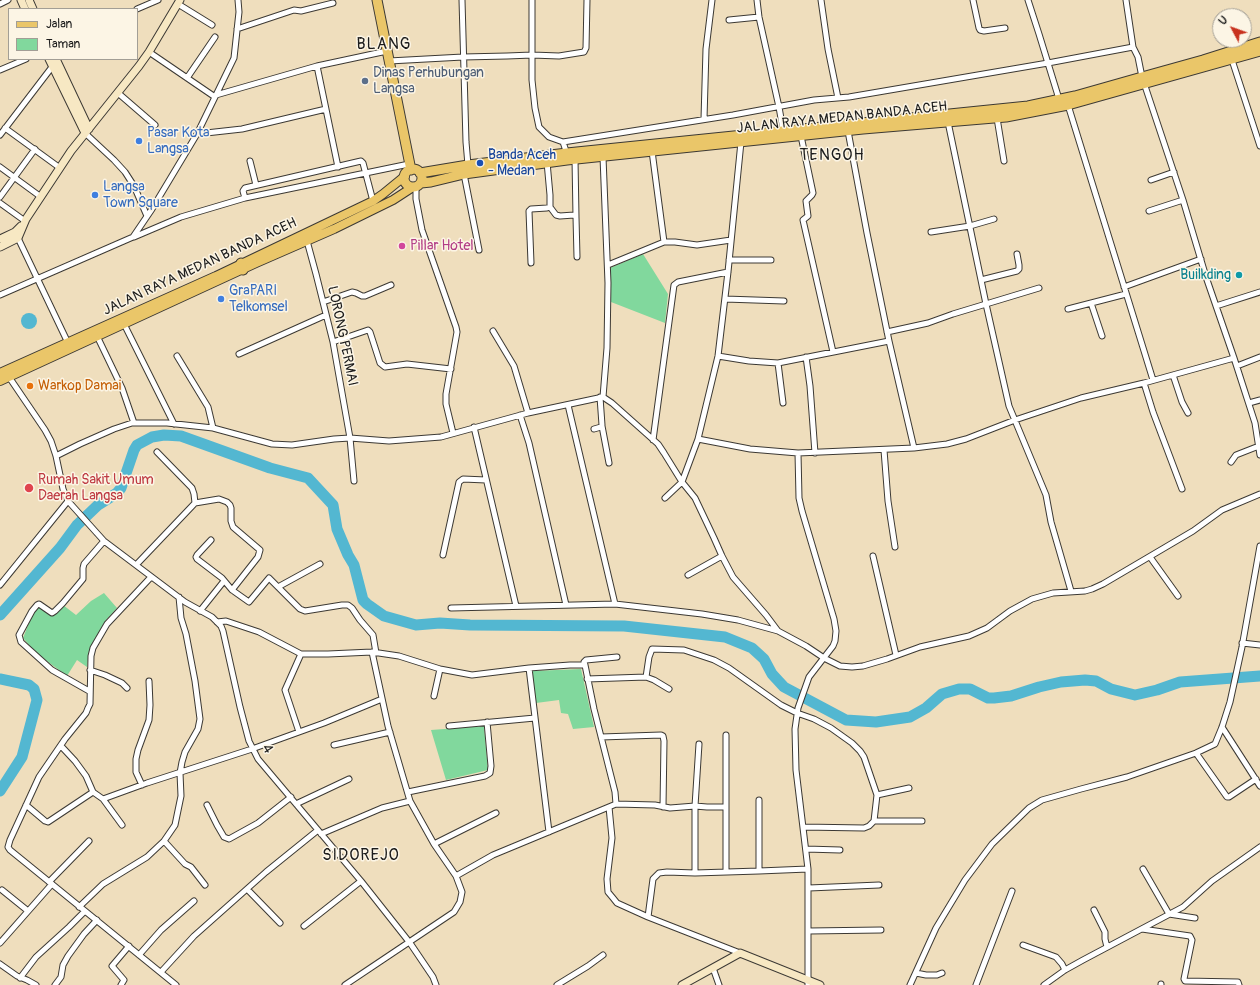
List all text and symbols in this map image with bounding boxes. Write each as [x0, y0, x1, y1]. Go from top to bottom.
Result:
legend [8, 8, 138, 60]
north arrow [1212, 8, 1252, 48]
text: U [1216, 13, 1231, 27]
text: Jalan [46, 17, 72, 32]
district label: BLANG [357, 35, 411, 55]
text: Taman [46, 37, 80, 52]
place label: Dinas Perhubungan Langsa [373, 65, 484, 98]
marker: Dinas Perhubungan Langsa [360, 76, 370, 86]
street label: JALAN RAYA MEDAN BANDA ACEH [736, 99, 948, 137]
place label: Pasar Kota Langsa [147, 125, 210, 158]
marker: Pasar Kota Langsa [134, 136, 144, 146]
district label: TENGOH [799, 146, 865, 166]
place label: Banda Aceh - Medan [488, 147, 556, 180]
marker: Banda Aceh - Medan [475, 158, 485, 168]
place label: Langsa Town Square [103, 179, 178, 212]
marker: Langsa Town Square [90, 190, 100, 200]
street label: JALAN RAYA MEDAN BANDA ACEH [101, 215, 299, 319]
place label: Pillar Hotel [410, 238, 474, 254]
marker: Pillar Hotel [397, 241, 407, 251]
place label: Builkding [1180, 267, 1231, 283]
marker: Builkding [1234, 270, 1244, 280]
place label: GraPARI Telkomsel [229, 283, 288, 316]
street label: LORONG PERMAI [323, 284, 361, 388]
marker: GraPARI Telkomsel [216, 294, 226, 304]
place label: Warkop Damai [38, 378, 121, 394]
marker: Warkop Damai [25, 381, 35, 391]
place label: Rumah Sakit Umum Daerah Langsa [38, 472, 154, 504]
marker: Rumah Sakit Umum Daerah Langsa [23, 482, 35, 494]
street label: 4 [258, 741, 276, 757]
district label: SIDOREJO [322, 846, 400, 866]

